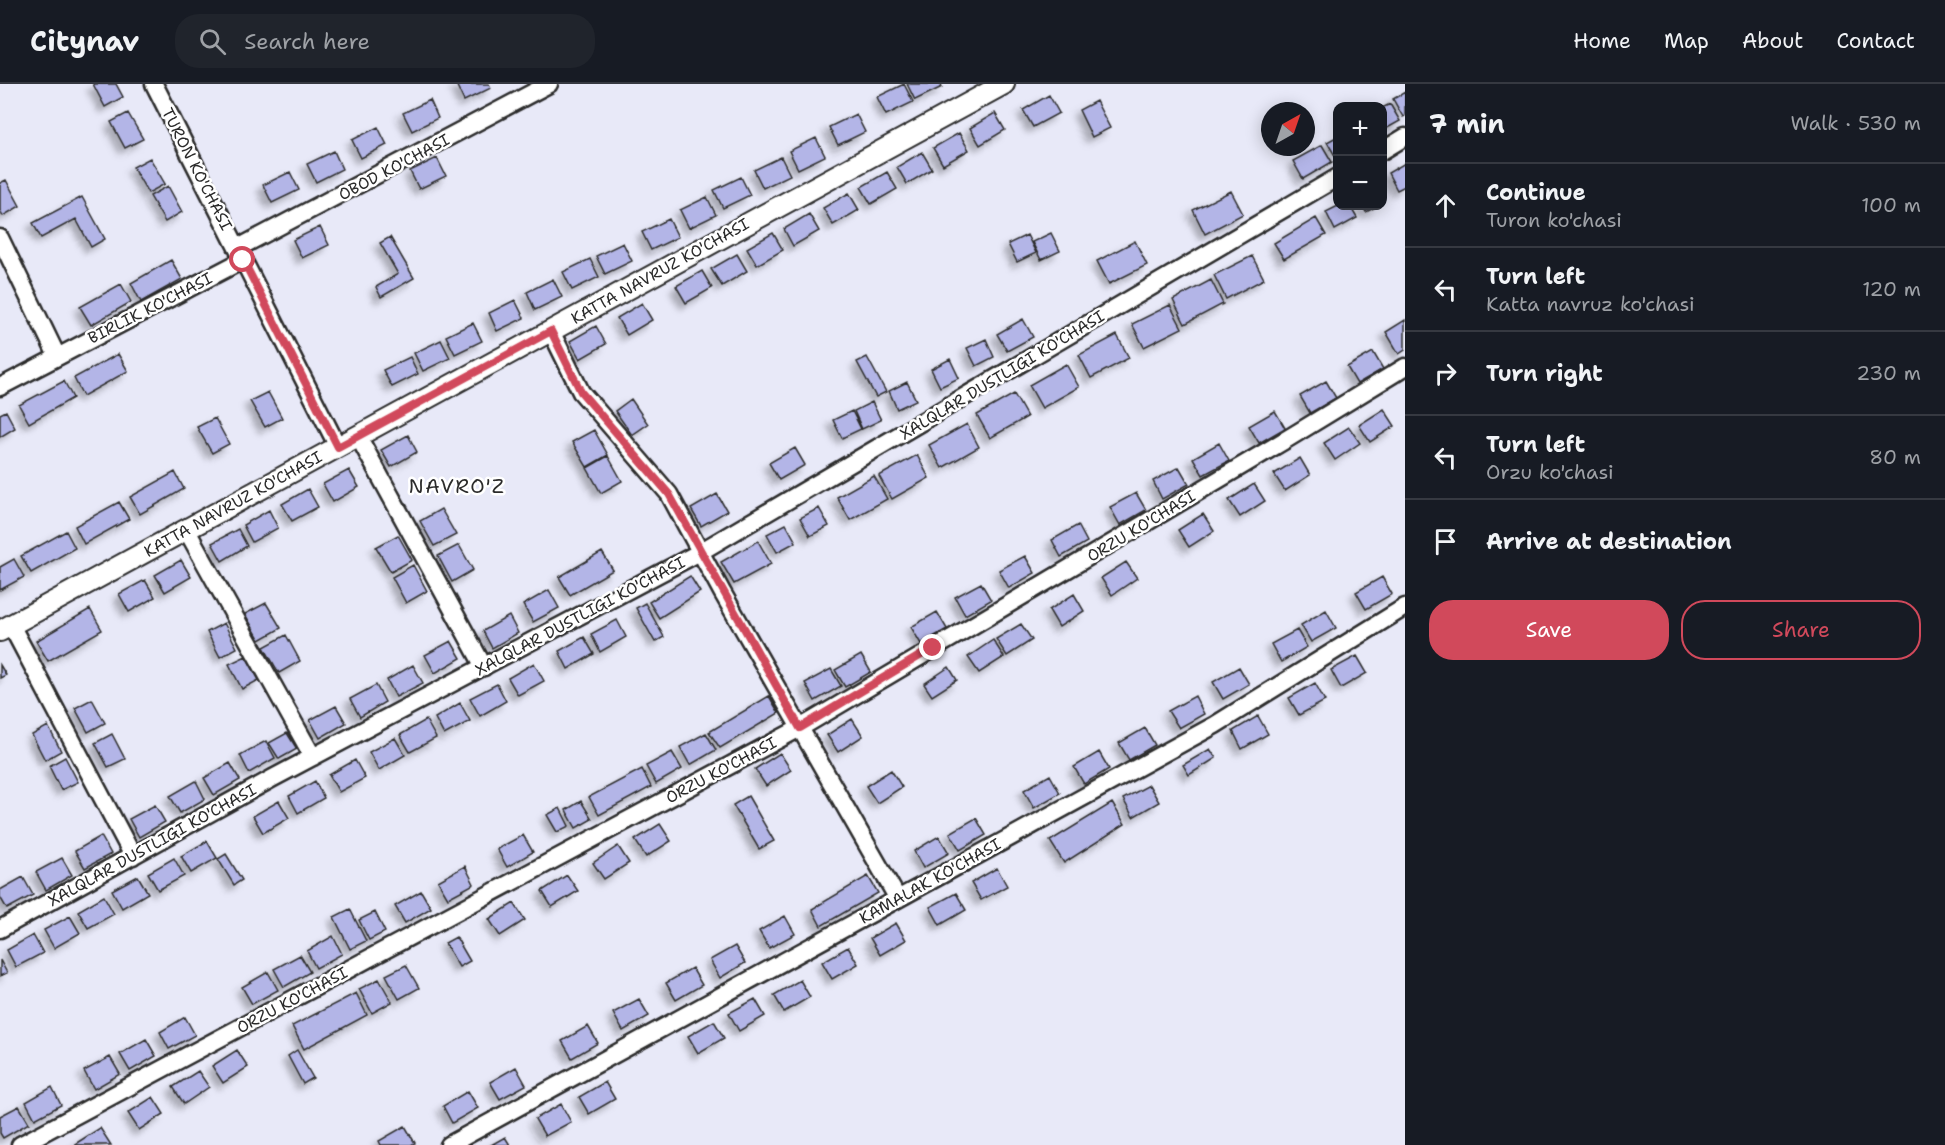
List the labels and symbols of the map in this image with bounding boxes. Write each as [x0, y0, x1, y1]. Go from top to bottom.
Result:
north arrow [1261, 102, 1315, 156]
street label: TURON KO'CHASI [157, 104, 237, 234]
street label: OBOD KO'CHASI [335, 129, 453, 205]
street label: KATTA NAVRUZ KO'CHASI [567, 213, 753, 329]
route start [229, 246, 255, 272]
street label: BIRLIK KO'CHASI [84, 268, 216, 348]
street label: XALQLAR DUSTLIGI KO'CHASI [896, 305, 1108, 444]
street label: KATTA NAVRUZ KO'CHASI [140, 446, 326, 562]
district label: NAVRO'Z [409, 473, 505, 499]
street label: ORZU KO'CHASI [1083, 485, 1199, 567]
street label: XALQLAR DUSTLIGI KO'CHASI [471, 552, 689, 680]
route end [919, 634, 945, 660]
street label: ORZU KO'CHASI [662, 732, 780, 808]
street label: XALQLAR DUSTLIGI KO'CHASI [44, 779, 260, 911]
street label: KAMALAK KO'CHASI [856, 833, 1005, 929]
street label: ORZU KO'CHASI [233, 962, 351, 1038]

